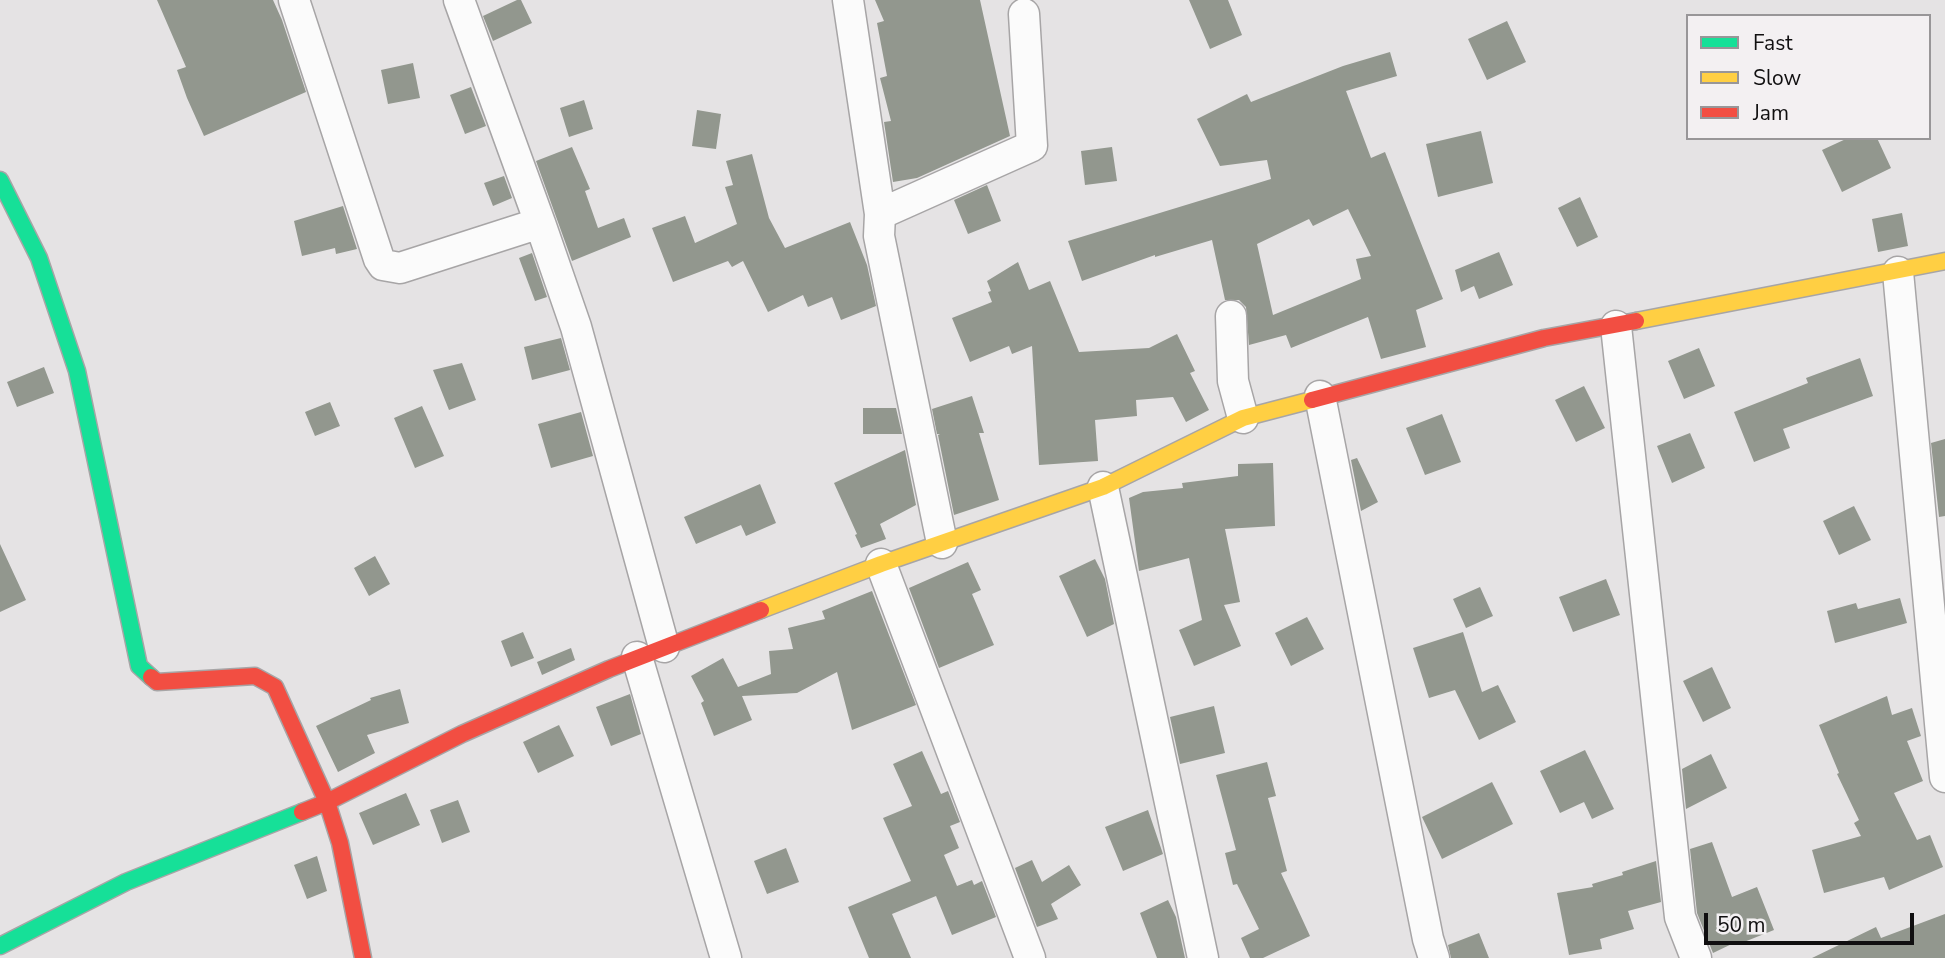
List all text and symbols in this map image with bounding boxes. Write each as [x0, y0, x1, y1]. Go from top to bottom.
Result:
legend [1686, 14, 1931, 140]
text: Fast [1753, 29, 1793, 57]
text: Slow [1753, 64, 1801, 92]
text: Jam [1753, 99, 1789, 127]
scale bar [1707, 898, 1917, 942]
text: 50 m [1717, 911, 1766, 939]

